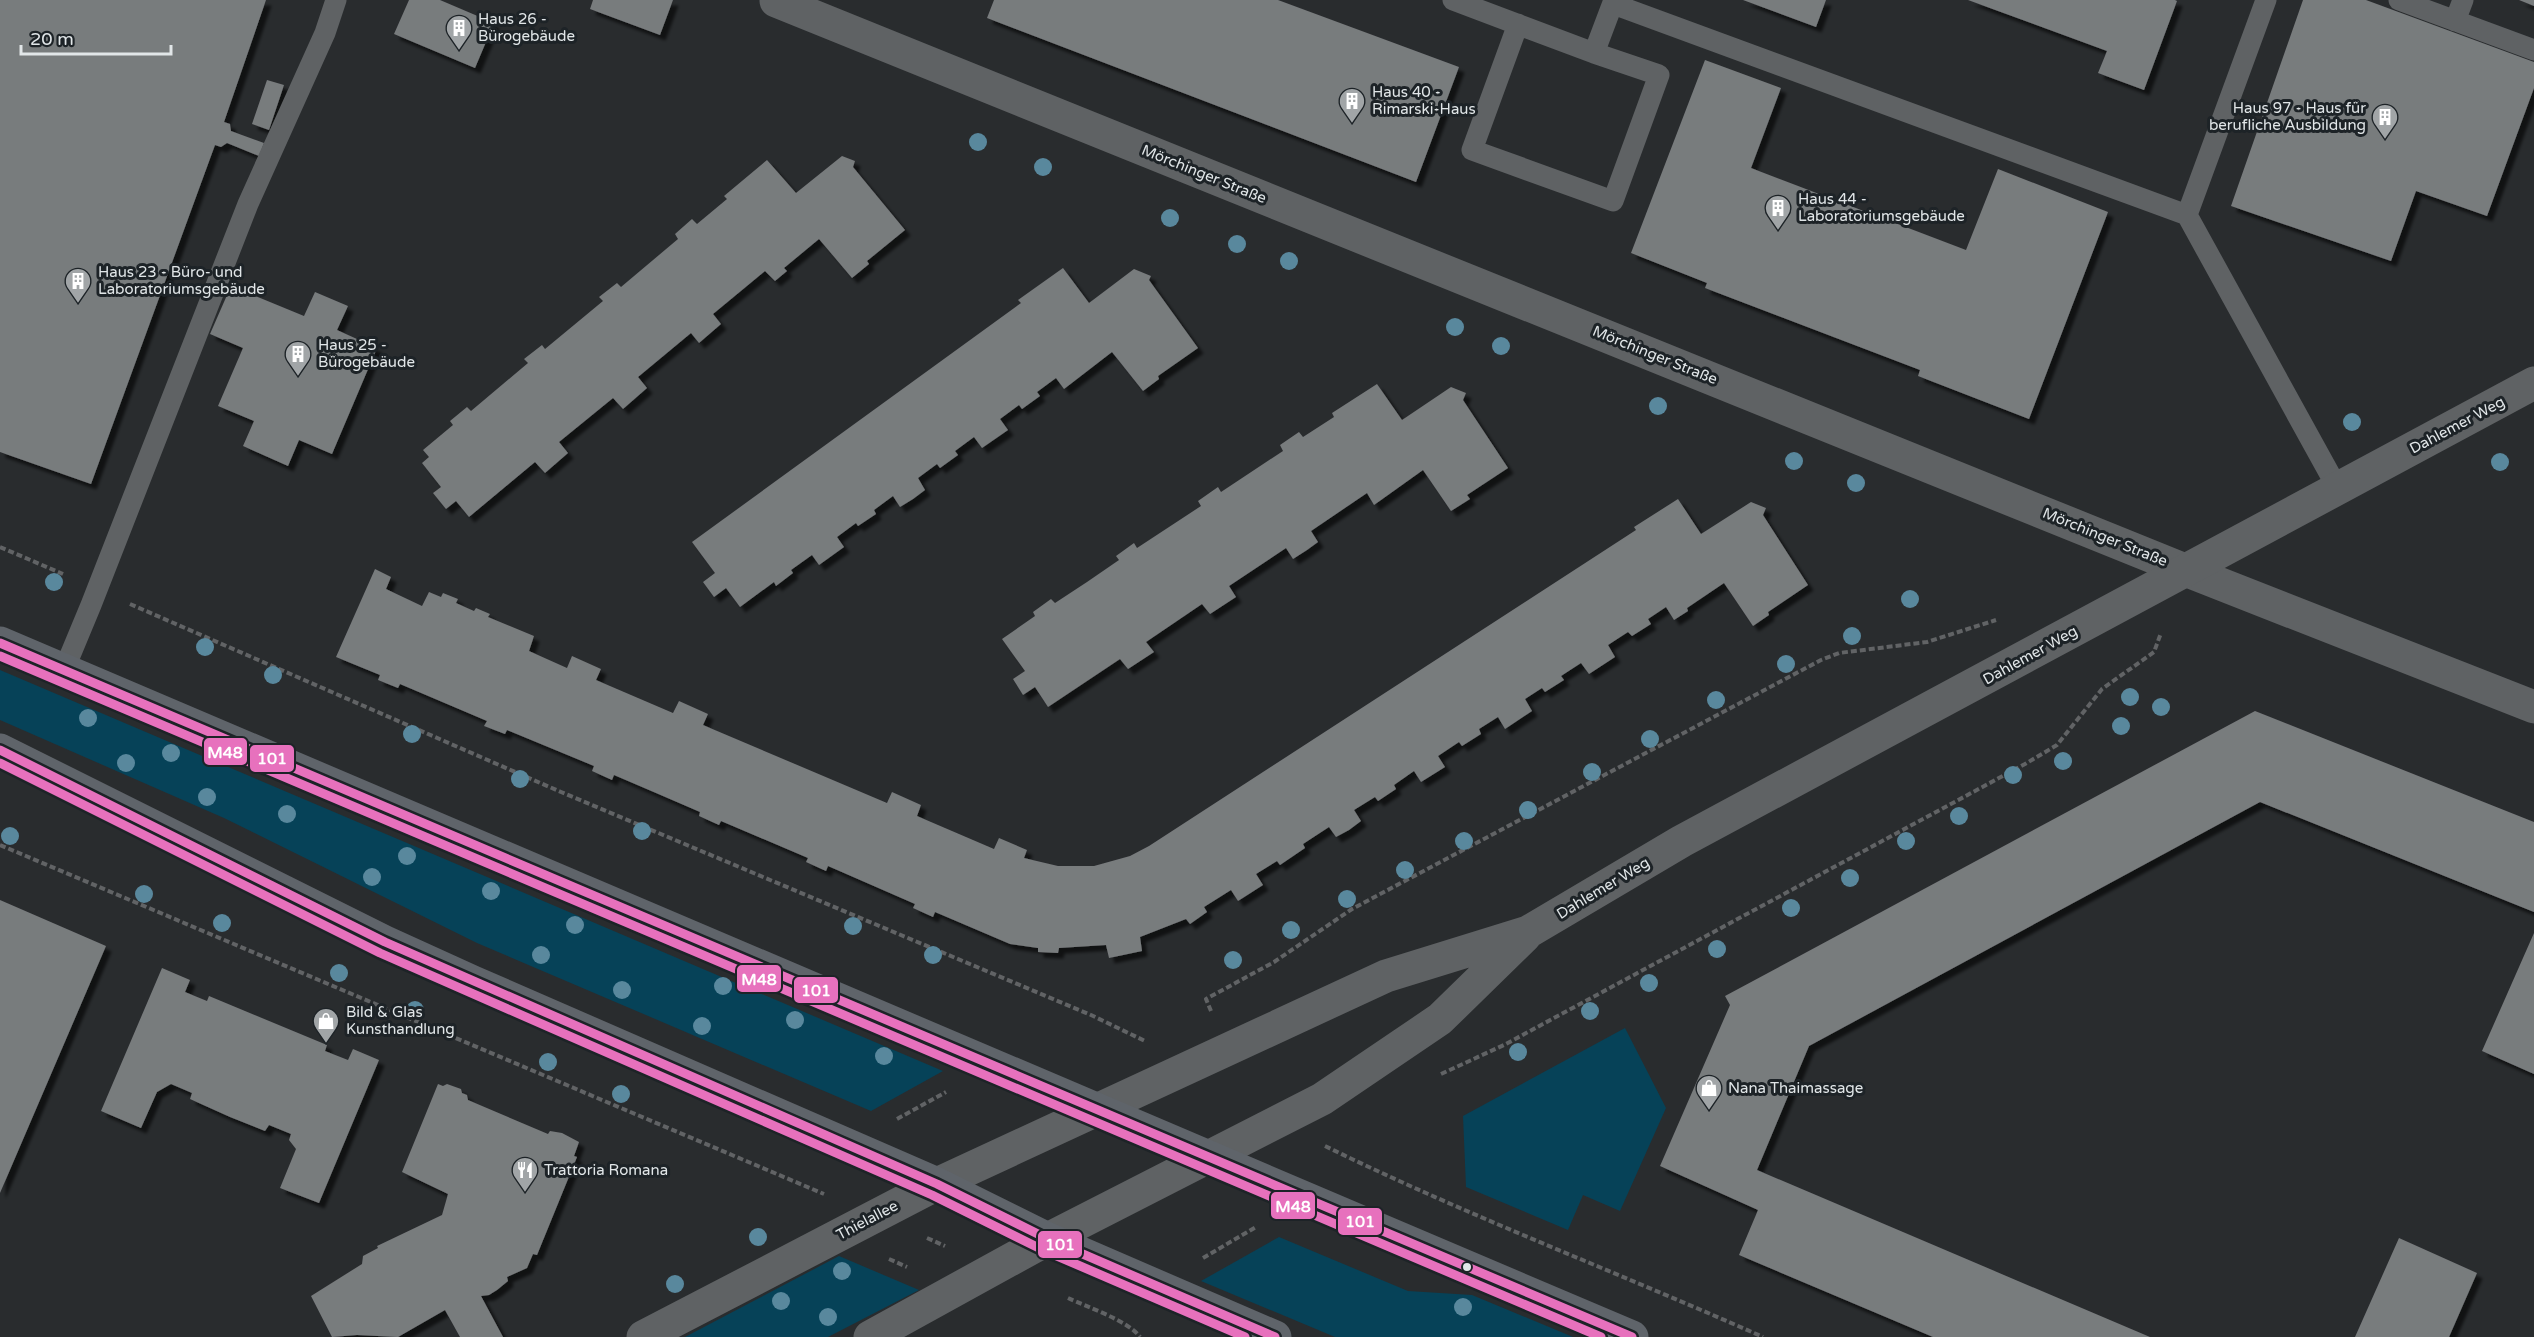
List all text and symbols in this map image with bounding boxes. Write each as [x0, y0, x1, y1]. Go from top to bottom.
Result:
place label: Haus 26 - Bürogebäude [478, 10, 575, 45]
building icon: Haus 26 - Bürogebäude [444, 13, 474, 51]
scale bar [21, 18, 171, 56]
text: 20 m [30, 28, 74, 50]
place label: Haus 40 - Rimarski-Haus [1372, 83, 1476, 118]
building icon: Haus 40 - Rimarski-Haus [1337, 86, 1367, 124]
place label: Haus 97 - Haus für berufliche Ausbildung [2209, 99, 2366, 134]
building icon: Haus 97 - Haus für berufliche Ausbildung [2370, 102, 2400, 140]
street label: Mörchinger Straße [1139, 141, 1269, 207]
place label: Haus 44 - Laboratoriumsgebäude [1798, 190, 1965, 225]
building icon: Haus 44 - Laboratoriumsgebäude [1763, 193, 1793, 231]
place label: Haus 23 - Büro- und Laboratoriumsgebäude [98, 263, 265, 298]
building icon: Haus 23 - Büro- und Laboratoriumsgebäude [63, 266, 93, 304]
street label: Mörchinger Straße [1590, 322, 1720, 388]
place label: Haus 25 - Bürogebäude [318, 336, 415, 371]
building icon: Haus 25 - Bürogebäude [283, 339, 313, 377]
street label: Dahlemer Weg [2406, 392, 2508, 458]
street label: Mörchinger Straße [2040, 504, 2170, 570]
street label: Dahlemer Weg [1980, 622, 2080, 688]
line badge: M48 [203, 737, 248, 766]
text: M48 [207, 743, 243, 763]
line badge: 101 [249, 744, 295, 773]
text: 101 [257, 749, 287, 769]
street label: Dahlemer Weg [1553, 853, 1653, 923]
line badge: M48 [736, 964, 782, 993]
text: M48 [741, 970, 777, 990]
line badge: 101 [793, 976, 839, 1004]
text: 101 [801, 981, 831, 1001]
place label: Bild & Glas Kunsthandlung [346, 1003, 455, 1038]
shop icon: Bild & Glas Kunsthandlung [311, 1006, 341, 1044]
shop icon: Nana Thaimassage [1694, 1073, 1724, 1111]
place label: Nana Thaimassage [1728, 1079, 1863, 1097]
restaurant icon: Trattoria Romana [510, 1155, 540, 1193]
place label: Trattoria Romana [544, 1161, 668, 1179]
line badge: M48 [1270, 1191, 1316, 1220]
street label: Thielallee [833, 1196, 901, 1244]
text: M48 [1275, 1197, 1311, 1217]
line badge: 101 [1337, 1207, 1383, 1236]
text: 101 [1345, 1212, 1375, 1232]
line badge: 101 [1037, 1230, 1083, 1259]
text: 101 [1045, 1235, 1075, 1255]
unlabelled marker [1461, 1261, 1473, 1273]

